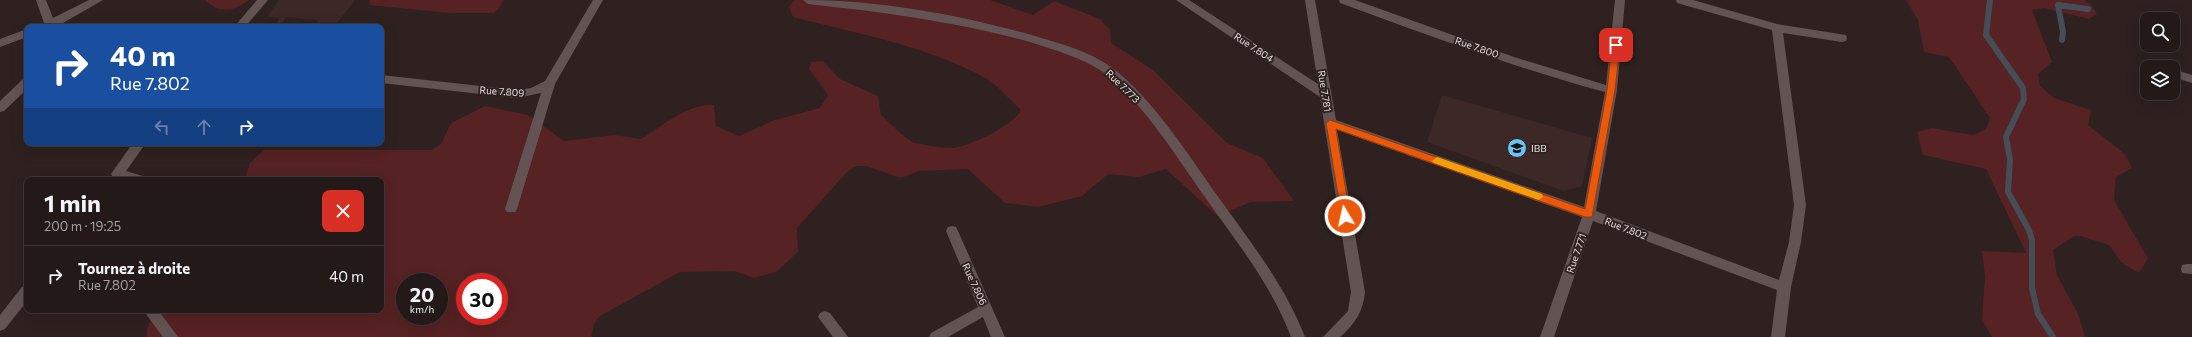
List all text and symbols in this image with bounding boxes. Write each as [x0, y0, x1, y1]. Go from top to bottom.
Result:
map controls [2140, 12, 2180, 100]
button: search [2140, 12, 2180, 52]
pin [1599, 28, 1633, 62]
street label: Rue 7.804 [1232, 30, 1276, 64]
street label: Rue 7.800 [1454, 34, 1500, 60]
icon: arrive [1605, 34, 1627, 56]
text: 40 m [110, 38, 176, 72]
icon: right [44, 40, 96, 92]
button: layers [2140, 60, 2180, 100]
street label: Rue 7.773 [1104, 67, 1143, 105]
street label: Rue 7.781 [1316, 69, 1334, 113]
text: Rue 7.802 [110, 72, 190, 94]
street label: Rue 7.809 [479, 83, 525, 99]
icon: left [151, 116, 173, 138]
icon: ahead [193, 116, 215, 138]
icon: right [235, 116, 257, 138]
school or university icon: IBB [1506, 137, 1528, 159]
place label: IBB [1531, 142, 1547, 154]
text: 1 min [44, 188, 101, 217]
button: close [322, 190, 364, 232]
position arrow [1324, 195, 1366, 237]
street label: Rue 7.802 [1603, 214, 1649, 242]
text: 200 m · 19:25 [44, 218, 121, 234]
street label: Rue 7.771 [1564, 232, 1588, 274]
text: Tournez à droite [78, 259, 190, 277]
street label: Rue 7.806 [960, 261, 990, 307]
icon: right [44, 265, 66, 287]
text: 40 m [329, 267, 364, 285]
speed limit sign: 30 [456, 273, 508, 325]
text: Rue 7.802 [78, 277, 136, 293]
text: 20 [410, 282, 434, 306]
text: km/h [410, 303, 434, 315]

